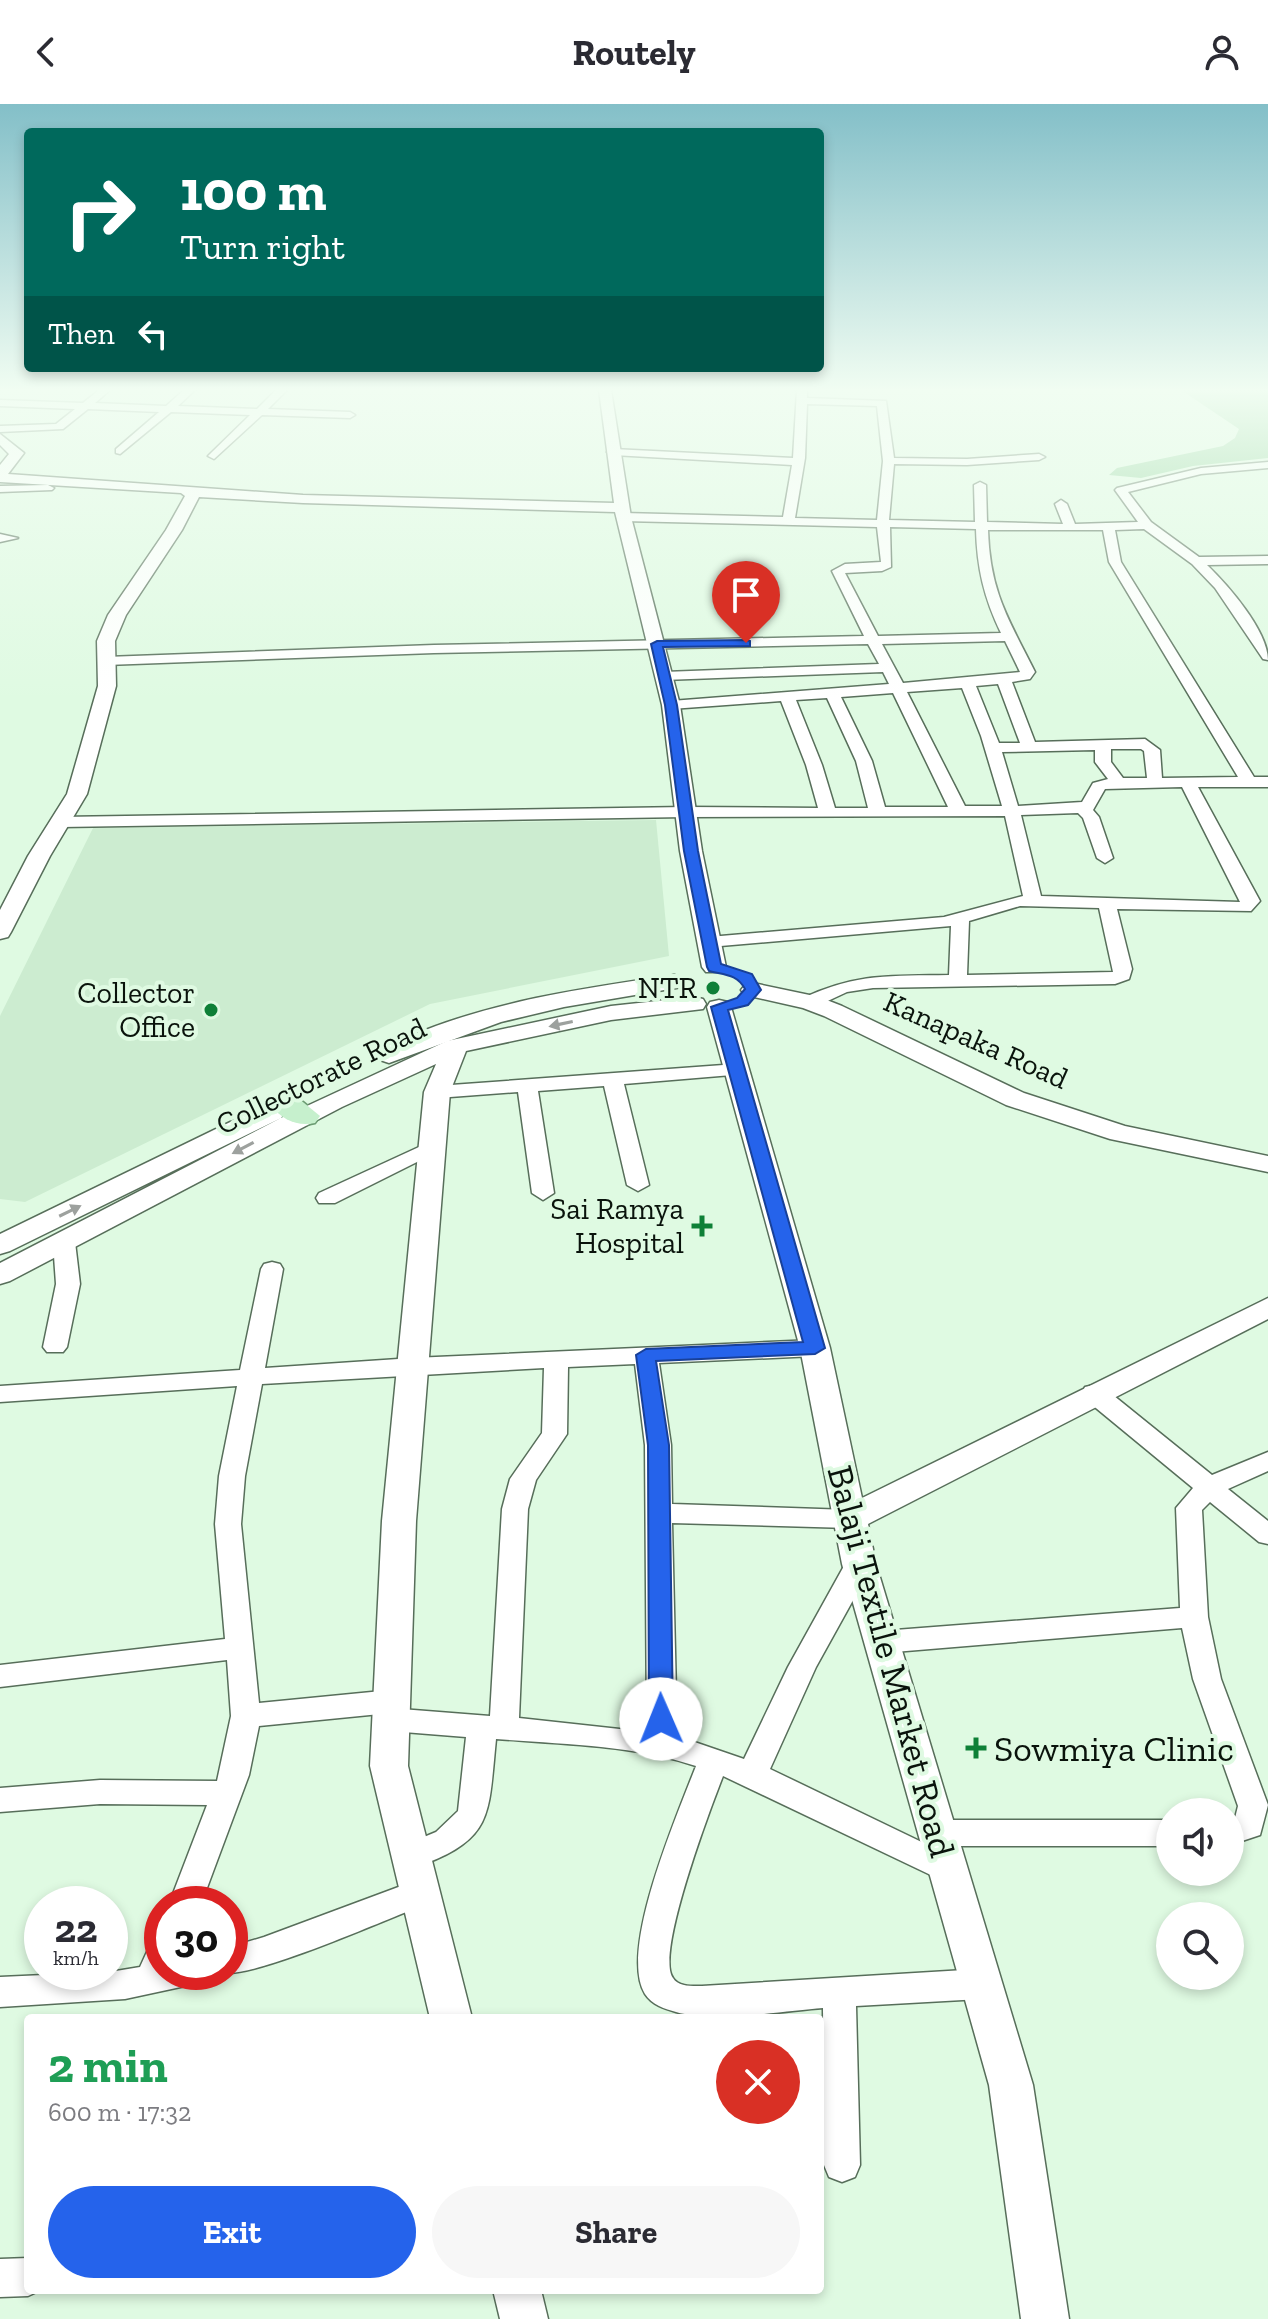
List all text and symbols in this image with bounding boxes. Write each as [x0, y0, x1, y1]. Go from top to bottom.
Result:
icon: back [24, 30, 68, 74]
icon: person [1200, 30, 1244, 74]
text: Routely [572, 31, 696, 74]
text: 100 m [180, 157, 327, 224]
icon: right [48, 160, 152, 264]
text: Turn right [180, 225, 345, 268]
icon: left [131, 312, 175, 356]
text: Then [48, 316, 115, 352]
pin [712, 561, 780, 643]
icon: arrive [724, 573, 768, 617]
place label: NTR [638, 970, 697, 1006]
place label: Collector Office [77, 975, 195, 1045]
marker: NTR [704, 979, 722, 997]
street label: Kanapaka Road [878, 983, 1074, 1097]
marker: Collector Office [202, 1001, 220, 1019]
street label: Collectorate Road [210, 1009, 432, 1142]
one-way arrow [549, 1018, 574, 1031]
one-way arrow [232, 1142, 255, 1155]
place label: Sai Ramya Hospital [550, 1191, 684, 1261]
one-way arrow [59, 1204, 82, 1218]
marker: Sai Ramya Hospital [691, 1215, 713, 1237]
street label: Balaji Textile Market Road [819, 1461, 965, 1862]
position arrow [619, 1677, 703, 1761]
place label: Sowmiya Clinic [994, 1727, 1234, 1770]
marker: Sowmiya Clinic [965, 1737, 987, 1759]
map controls [1156, 1798, 1244, 1990]
button: sound [1156, 1798, 1244, 1886]
speed limit sign: 30 [144, 1886, 248, 1990]
button: search [1156, 1902, 1244, 1990]
text: 22 [55, 1904, 97, 1952]
text: km/h [53, 1946, 99, 1970]
text: 2 min [48, 2037, 168, 2094]
button: close [716, 2040, 800, 2124]
text: 600 m · 17:32 [48, 2096, 191, 2128]
button: Exit [48, 2186, 416, 2278]
button: Share [432, 2186, 800, 2278]

